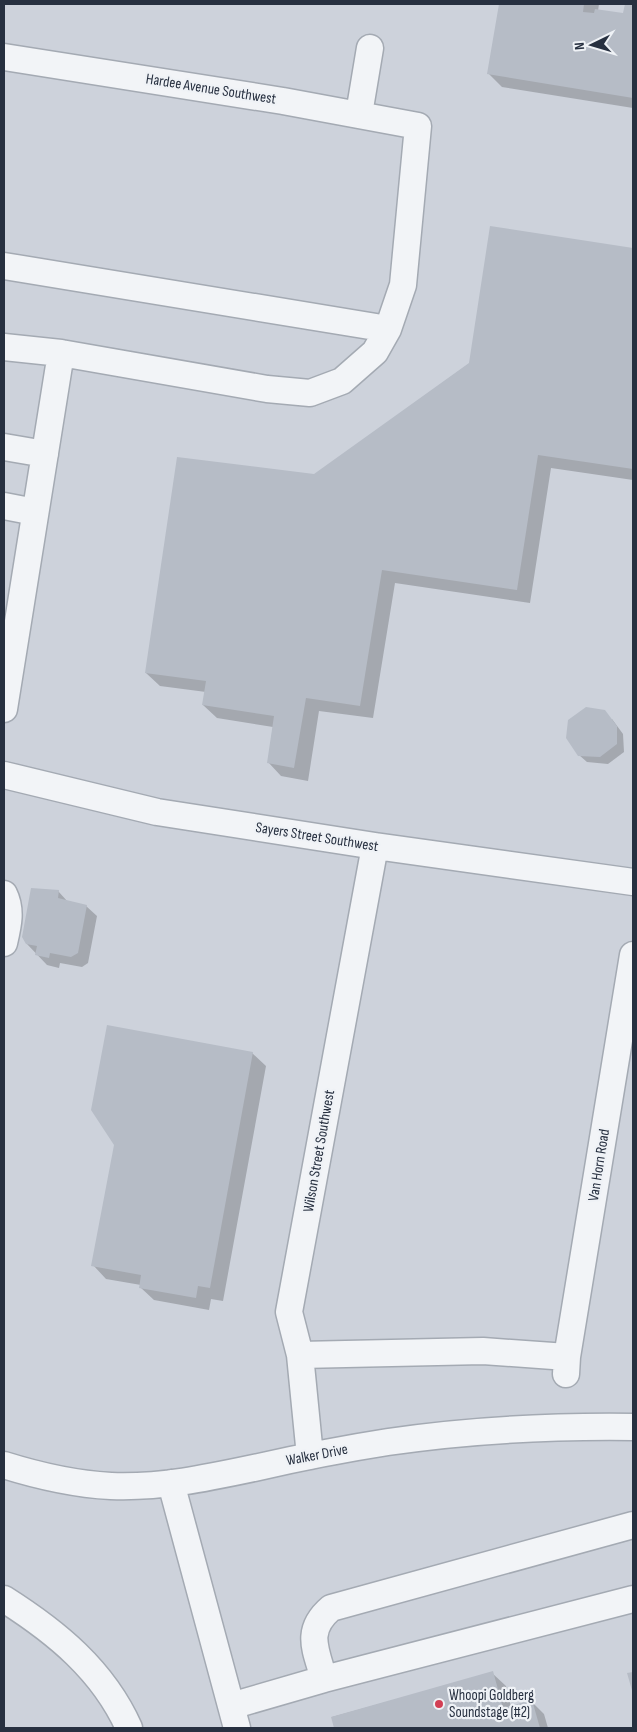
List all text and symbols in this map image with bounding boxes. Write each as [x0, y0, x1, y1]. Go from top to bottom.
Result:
north arrow [567, 20, 617, 70]
text: N [571, 42, 588, 51]
street label: Hardee Avenue Southwest [145, 69, 278, 109]
street label: Sayers Street Southwest [254, 818, 380, 856]
street label: Wilson Street Southwest [299, 1088, 339, 1214]
street label: Van Horn Road [584, 1128, 614, 1202]
street label: Walker Drive [285, 1440, 349, 1470]
place label: Whoopi Goldberg Soundstage (#2) [449, 1686, 534, 1722]
marker: Whoopi Goldberg Soundstage (#2) [433, 1698, 445, 1710]

